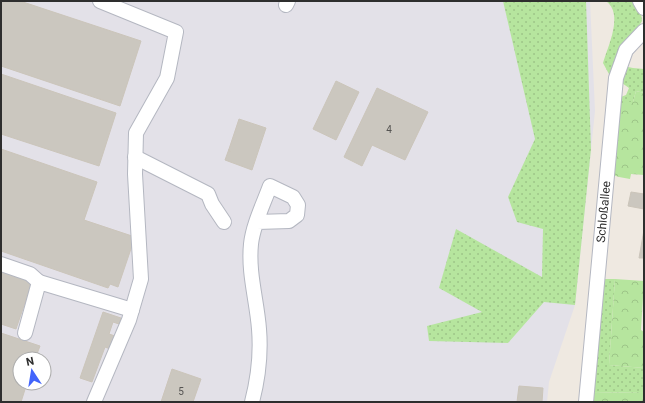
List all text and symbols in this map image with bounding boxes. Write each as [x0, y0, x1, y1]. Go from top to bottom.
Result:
house number: 4 [386, 124, 392, 135]
street label: Schloßallee [594, 180, 613, 243]
north arrow [12, 351, 52, 391]
text: N [25, 354, 35, 369]
house number: 5 [178, 386, 184, 397]

